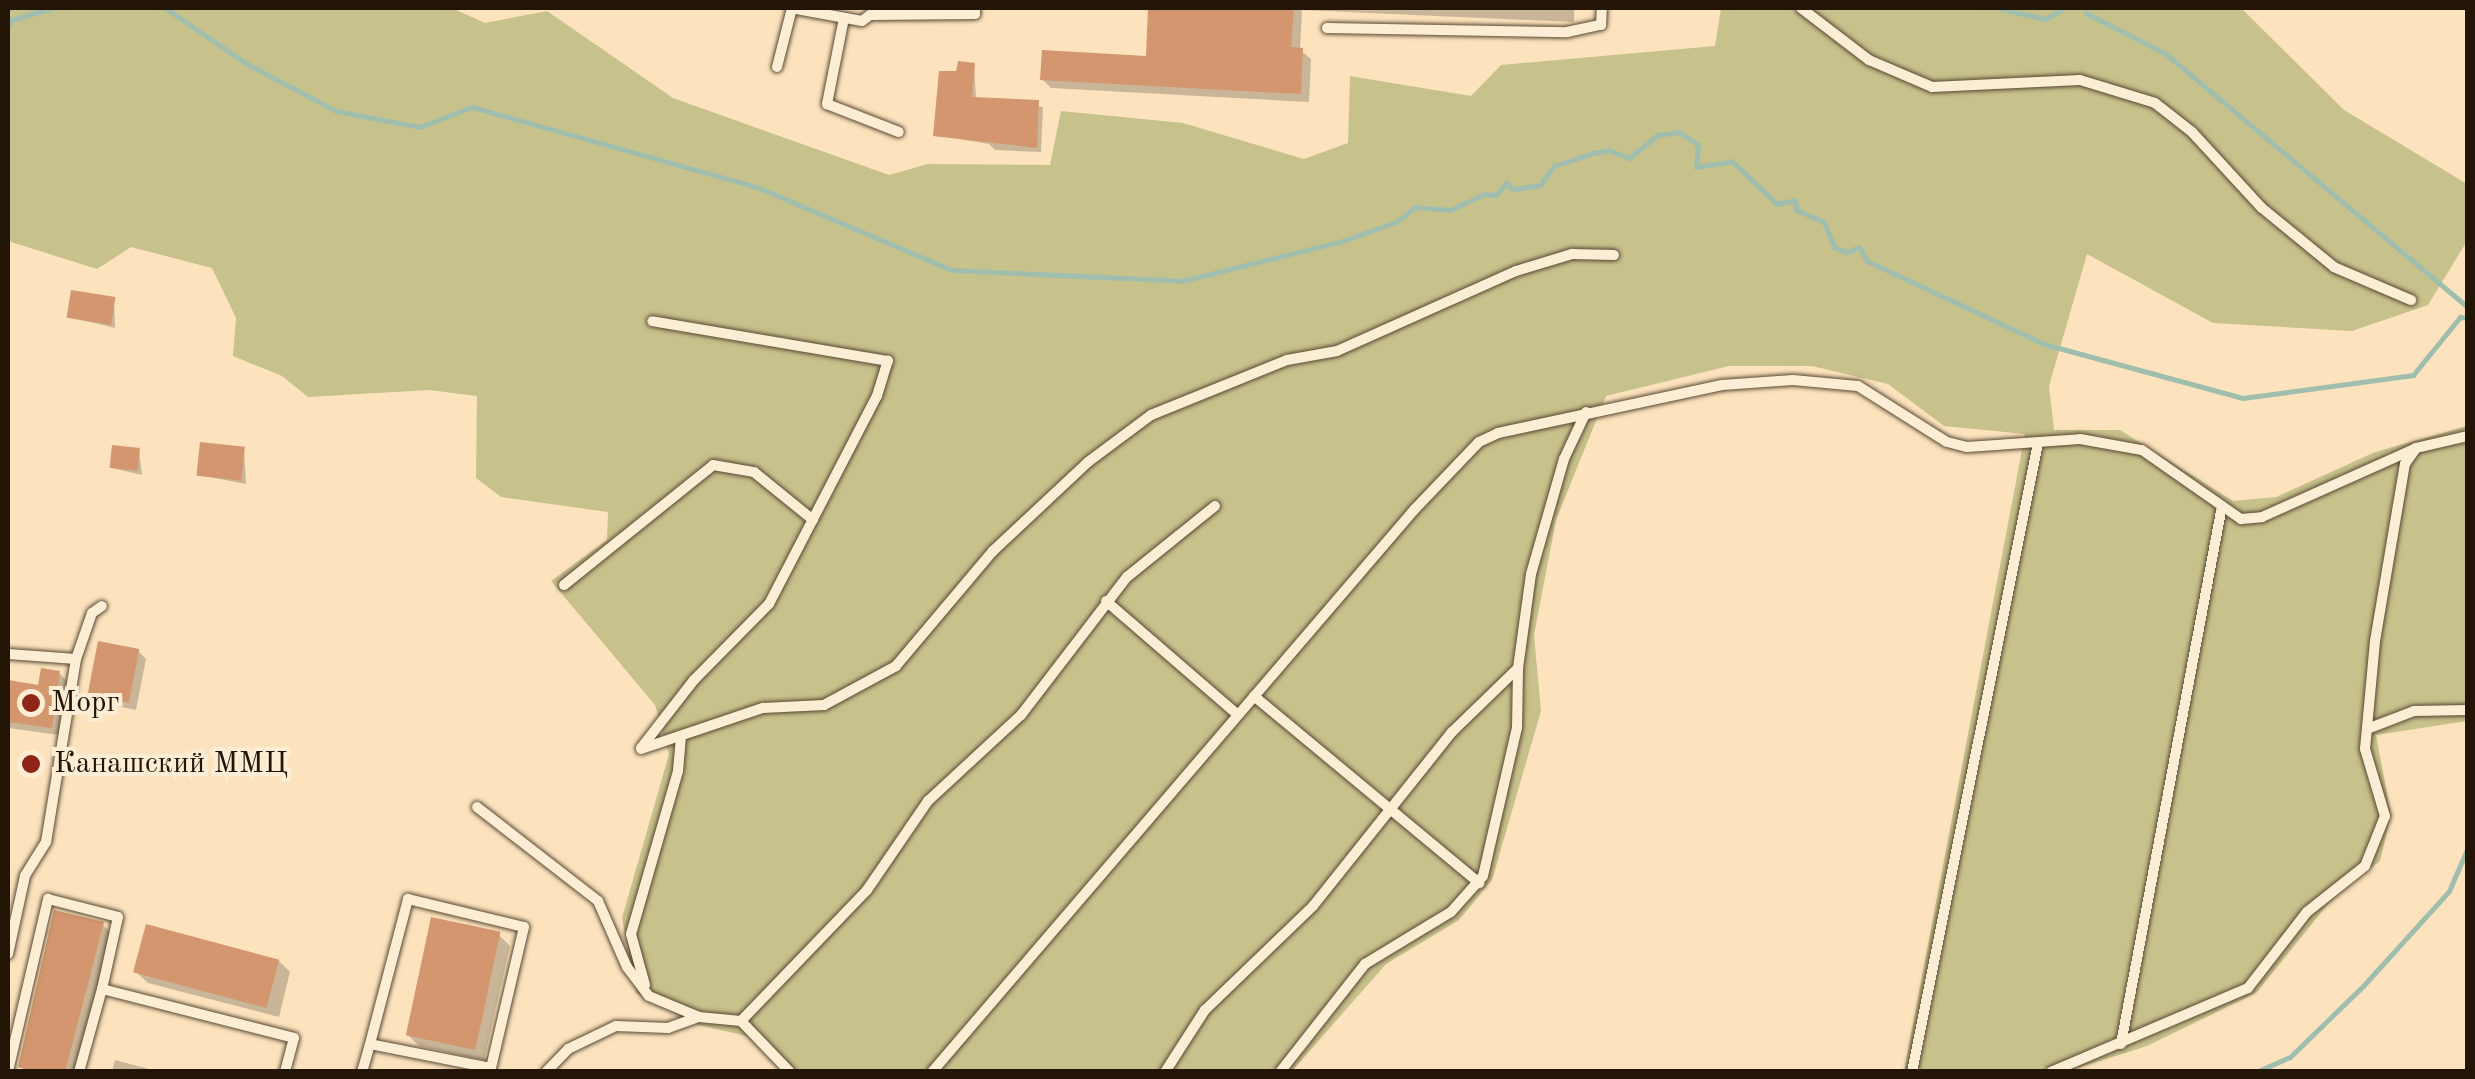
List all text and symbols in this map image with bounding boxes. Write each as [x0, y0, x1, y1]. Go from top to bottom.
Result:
place label: Морг [51, 685, 120, 721]
marker: Морг [20, 692, 42, 714]
place label: Канашский ММЦ [54, 746, 288, 782]
marker: Канашский ММЦ [18, 751, 44, 777]

